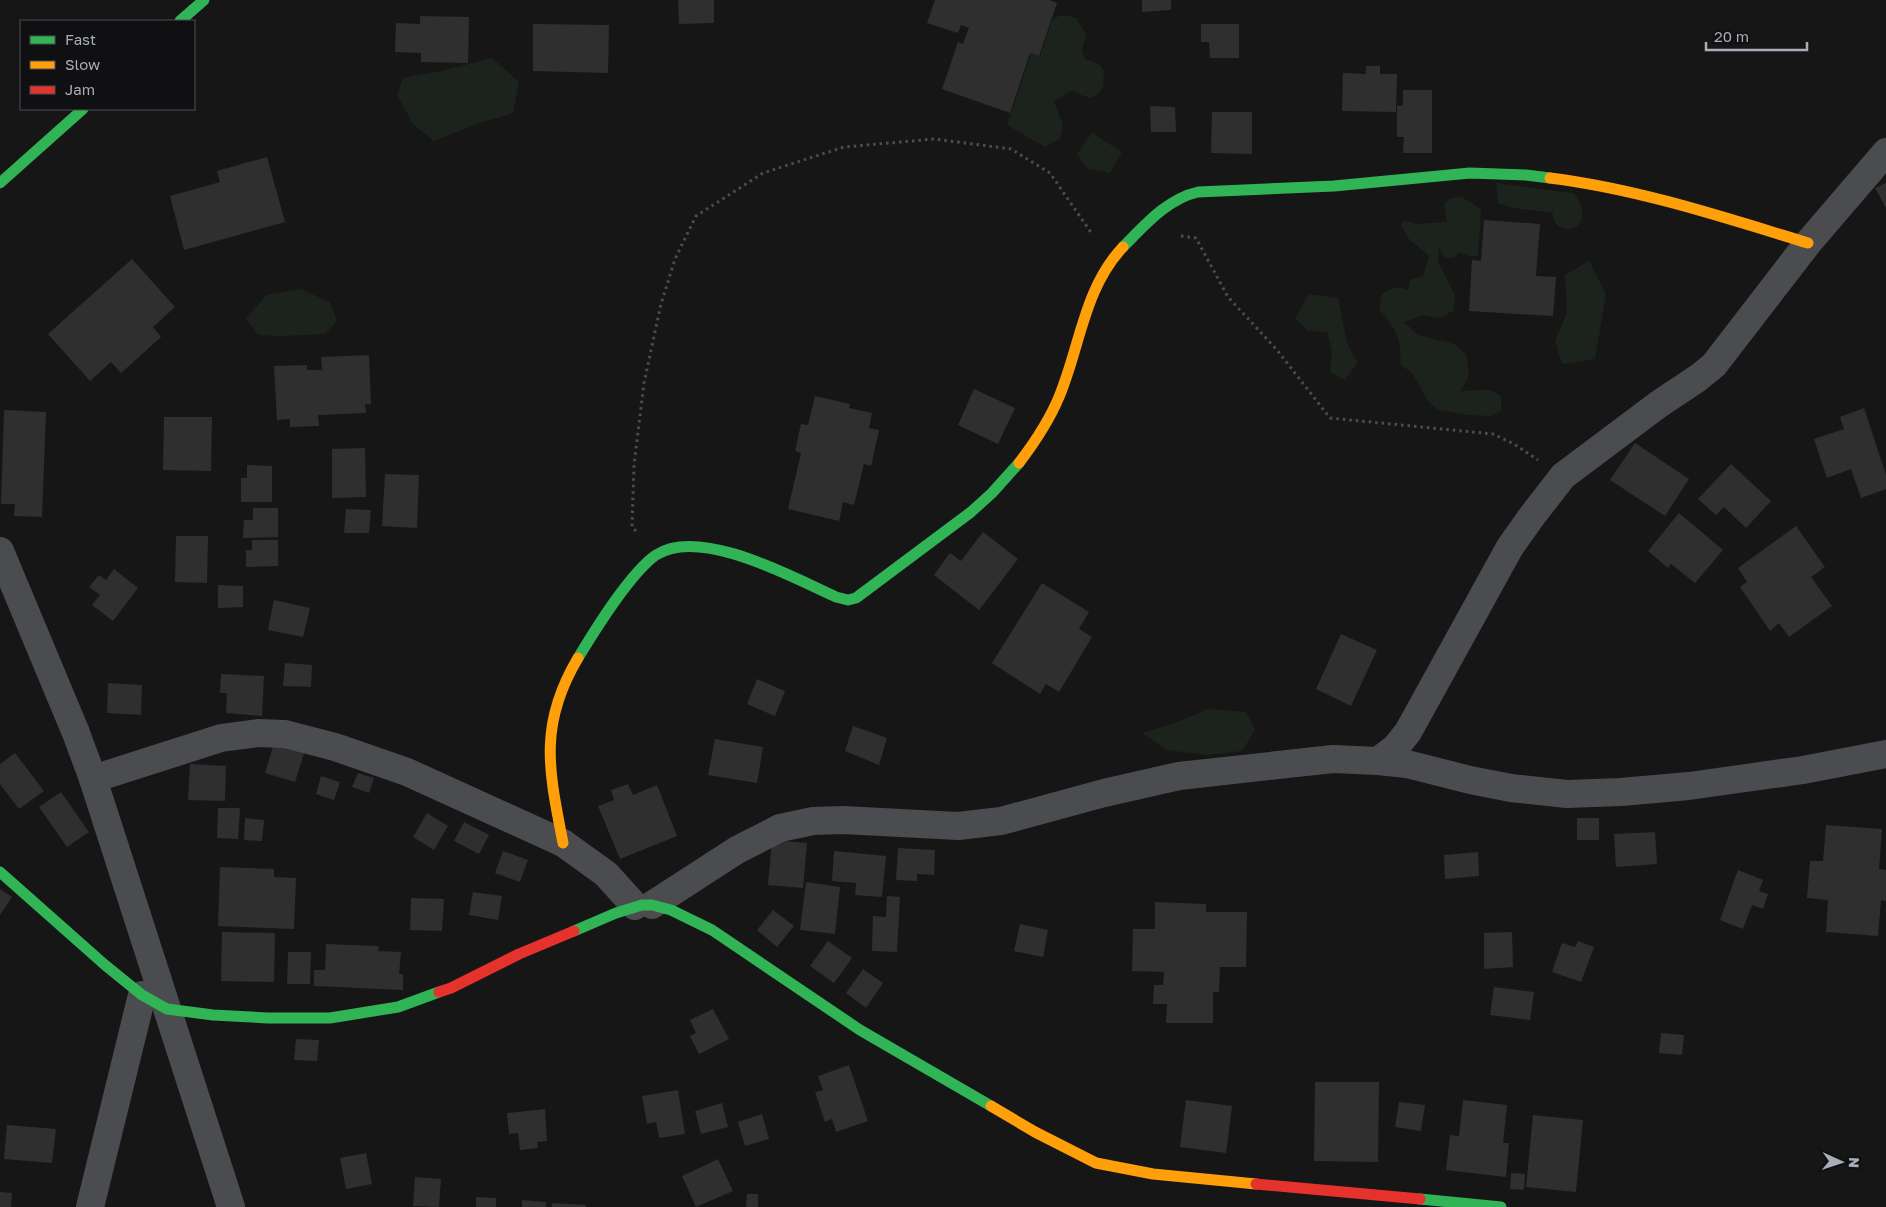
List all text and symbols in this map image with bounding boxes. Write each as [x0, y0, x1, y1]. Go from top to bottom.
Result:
legend [20, 20, 195, 110]
scale bar [1706, 20, 1807, 52]
text: 20 m [1714, 27, 1749, 45]
text: Fast [65, 30, 96, 48]
text: Slow [65, 55, 100, 73]
text: Jam [65, 80, 95, 98]
north arrow [1816, 1137, 1866, 1187]
text: N [1846, 1157, 1863, 1168]

